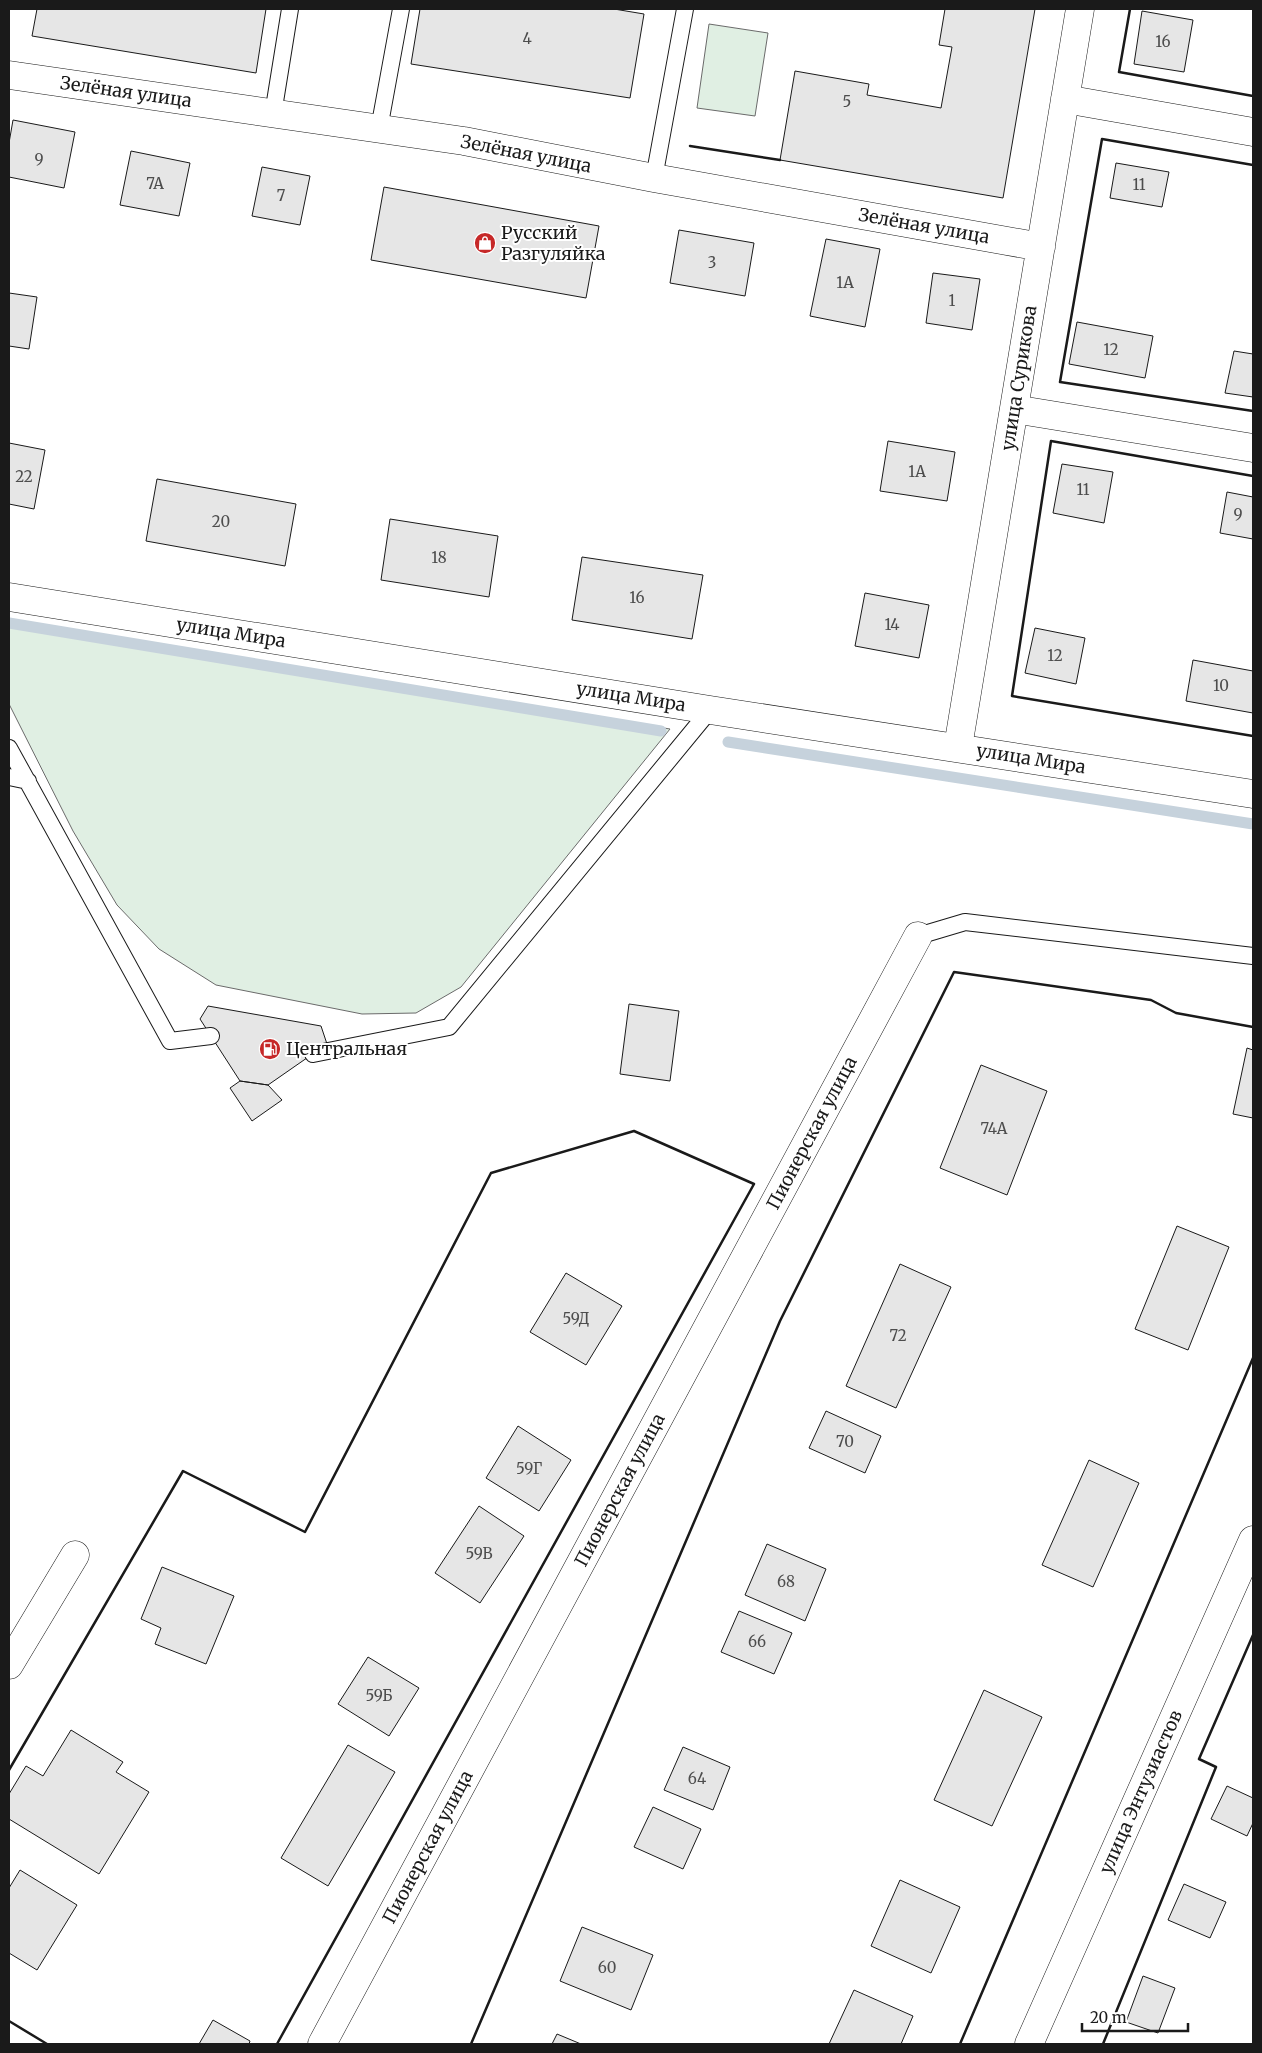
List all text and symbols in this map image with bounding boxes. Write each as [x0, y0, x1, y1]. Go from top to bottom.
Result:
house number: 4 [522, 29, 532, 48]
house number: 16 [1155, 32, 1171, 51]
street label: Зелёная улица [59, 71, 194, 112]
house number: 5 [843, 92, 851, 111]
street label: Зелёная улица [459, 130, 594, 178]
house number: 9 [34, 150, 44, 169]
house number: 7А [146, 174, 164, 193]
house number: 11 [1132, 175, 1146, 194]
house number: 7 [277, 186, 286, 205]
street label: Зелёная улица [857, 203, 992, 248]
place label: Русский Разгуляйка [501, 221, 606, 265]
shop icon: Русский Разгуляйка [473, 231, 497, 255]
house number: 3 [708, 253, 716, 272]
house number: 1А [836, 273, 854, 292]
house number: 1 [949, 291, 956, 310]
street label: улица Сурикова [996, 303, 1041, 452]
house number: 12 [1103, 340, 1119, 359]
house number: 1А [908, 462, 926, 481]
house number: 22 [15, 467, 33, 486]
house number: 11 [1076, 480, 1090, 499]
house number: 9 [1233, 505, 1243, 524]
house number: 20 [212, 512, 230, 531]
house number: 18 [431, 548, 447, 567]
house number: 16 [629, 588, 645, 607]
street label: улица Мира [175, 613, 288, 653]
house number: 14 [884, 615, 900, 634]
house number: 12 [1047, 646, 1063, 665]
house number: 10 [1213, 676, 1229, 695]
street label: улица Мира [575, 677, 688, 717]
street label: улица Мира [975, 739, 1088, 779]
fuel station icon: Центральная [258, 1037, 282, 1061]
place label: Центральная [286, 1037, 408, 1060]
street label: Пионерская улица [761, 1052, 862, 1213]
house number: 74А [981, 1119, 1008, 1138]
house number: 59Д [563, 1309, 590, 1328]
house number: 72 [889, 1326, 907, 1345]
street label: Пионерская улица [569, 1409, 670, 1570]
house number: 70 [836, 1432, 854, 1451]
house number: 59Г [516, 1459, 542, 1478]
house number: 59В [465, 1544, 493, 1563]
house number: 68 [777, 1572, 795, 1591]
house number: 66 [748, 1632, 766, 1651]
house number: 59Б [365, 1686, 393, 1705]
street label: улица Энтузиастов [1094, 1706, 1187, 1877]
street label: Пионерская улица [377, 1766, 478, 1927]
house number: 64 [688, 1769, 706, 1788]
house number: 60 [598, 1958, 616, 1977]
scale bar [1082, 2000, 1188, 2032]
text: 20 m [1090, 2008, 1127, 2027]

